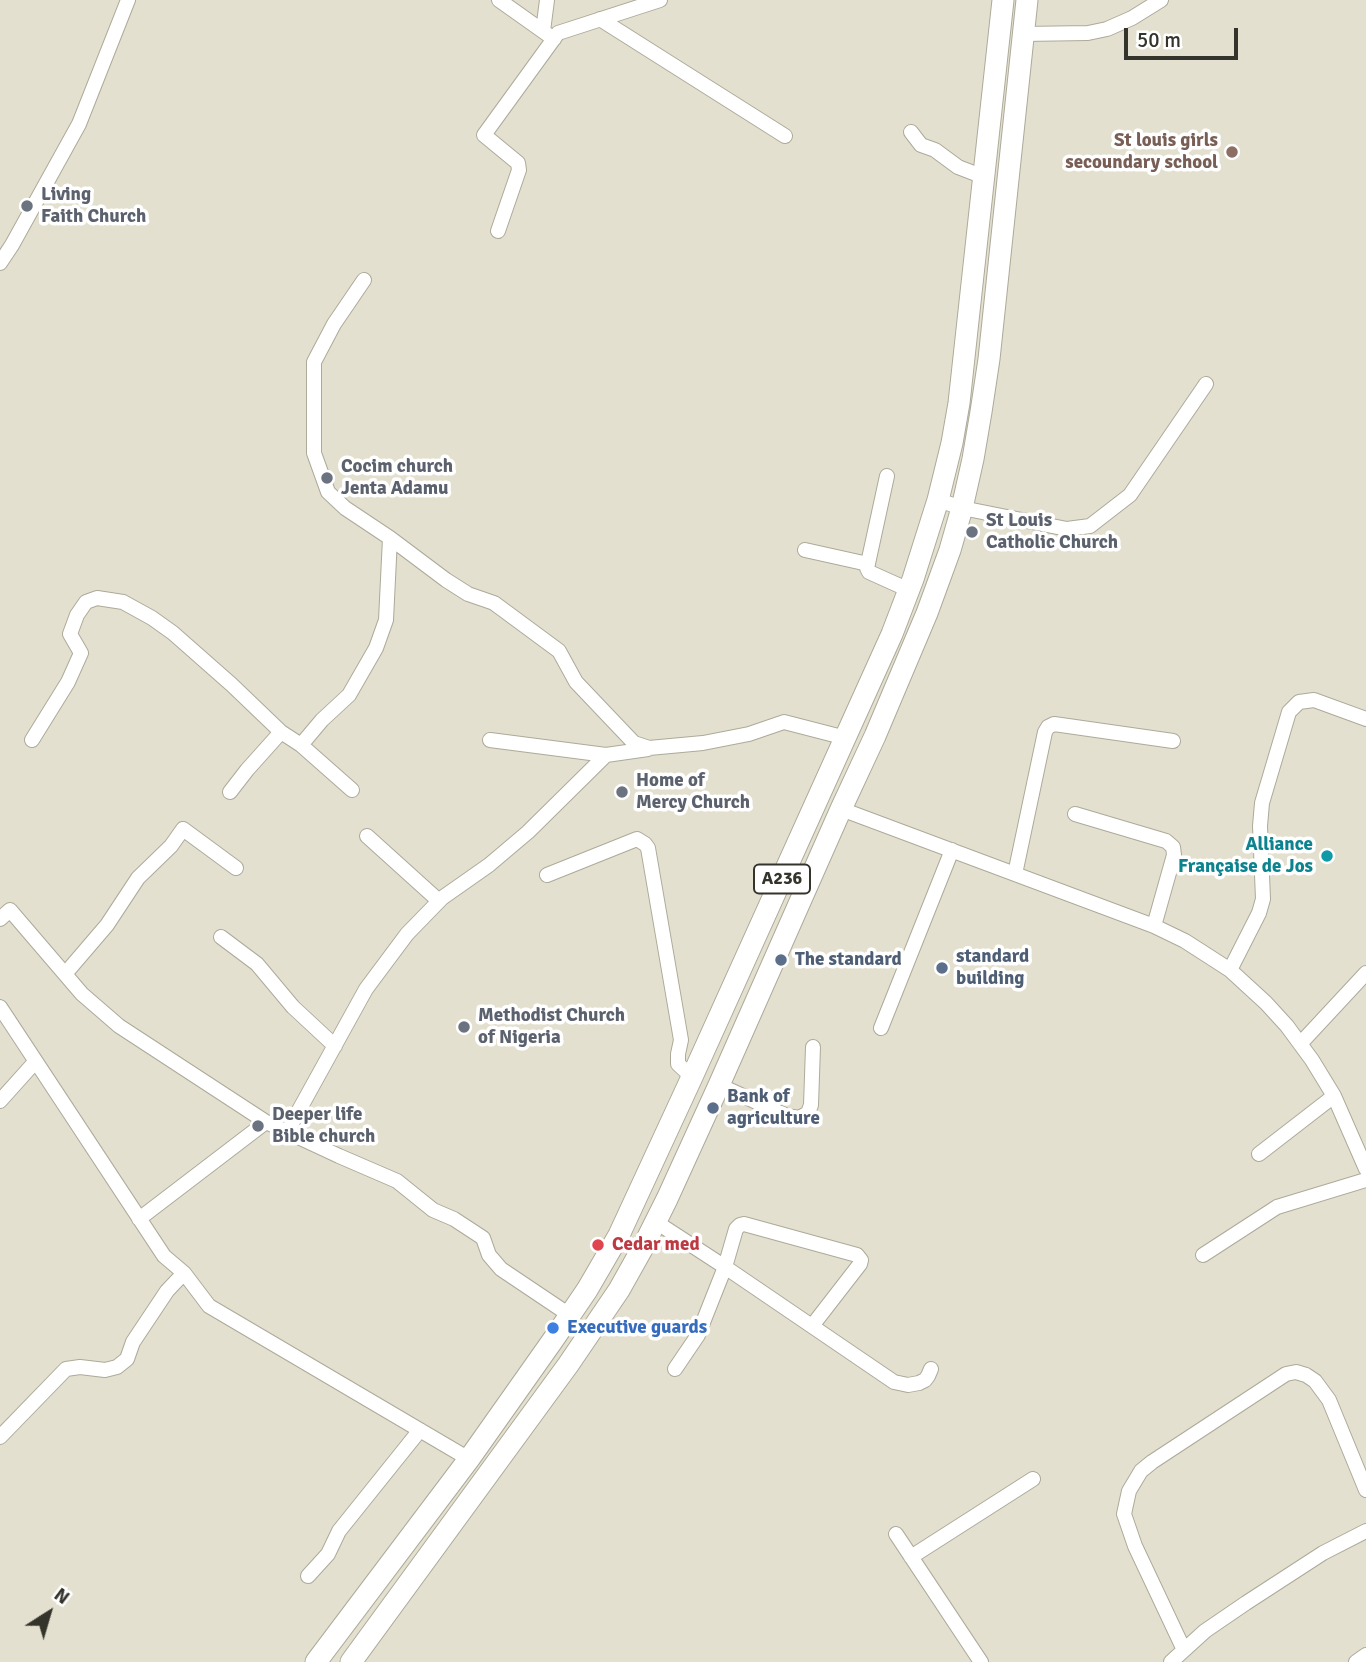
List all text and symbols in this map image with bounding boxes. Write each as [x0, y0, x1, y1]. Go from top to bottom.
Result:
scale bar [1128, 14, 1242, 58]
text: 50 m [1137, 27, 1181, 53]
place label: St louis girls secoundary school [1065, 130, 1218, 174]
marker: St louis girls secoundary school [1224, 144, 1240, 160]
place label: Living Faith Church [41, 184, 146, 228]
marker: Living Faith Church [19, 198, 35, 214]
place label: Cocim church Jenta Adamu [341, 456, 453, 500]
marker: Cocim church Jenta Adamu [319, 470, 335, 486]
place label: St Louis Catholic Church [986, 510, 1118, 554]
marker: St Louis Catholic Church [964, 524, 980, 540]
place label: Home of Mercy Church [636, 770, 750, 814]
marker: Home of Mercy Church [614, 784, 630, 800]
place label: Alliance Française de Jos [1178, 834, 1313, 878]
marker: Alliance Française de Jos [1319, 848, 1335, 864]
road number: A236 [754, 864, 810, 894]
place label: standard building [956, 946, 1029, 990]
place label: The standard [795, 949, 902, 971]
marker: The standard [773, 952, 789, 968]
marker: standard building [934, 960, 950, 976]
place label: Methodist Church of Nigeria [478, 1005, 625, 1049]
marker: Methodist Church of Nigeria [456, 1019, 472, 1035]
place label: Bank of agriculture [727, 1086, 820, 1130]
marker: Bank of agriculture [705, 1100, 721, 1116]
place label: Deeper life Bible church [272, 1104, 375, 1148]
marker: Deeper life Bible church [250, 1118, 266, 1134]
place label: Cedar med [612, 1234, 700, 1256]
marker: Cedar med [590, 1237, 606, 1253]
place label: Executive guards [567, 1317, 707, 1339]
marker: Executive guards [545, 1320, 561, 1336]
north arrow [14, 1578, 84, 1648]
text: N [49, 1583, 74, 1610]

